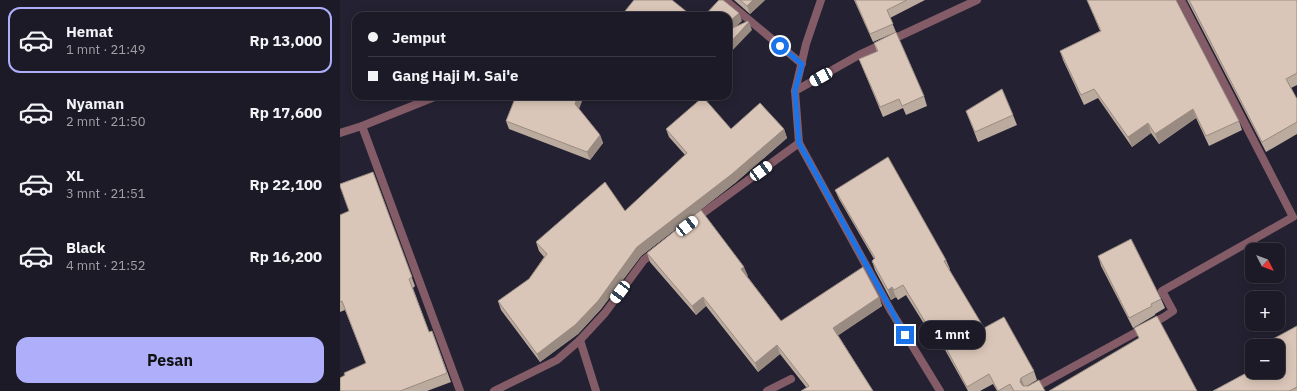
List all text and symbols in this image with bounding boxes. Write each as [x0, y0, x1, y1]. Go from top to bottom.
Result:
icon: car [18, 22, 54, 58]
text: Hemat [66, 22, 113, 41]
text: Jemput [392, 28, 446, 47]
text: Rp 13,000 [250, 31, 322, 50]
route start [771, 37, 789, 55]
text: 1 mnt · 21:49 [66, 41, 146, 58]
text: Gang Haji M. Sai'e [392, 66, 518, 85]
car [808, 66, 834, 88]
icon: car [18, 94, 54, 130]
text: Nyaman [66, 94, 124, 113]
text: Rp 17,600 [250, 103, 322, 122]
text: 2 mnt · 21:50 [66, 113, 146, 130]
car [748, 159, 774, 183]
icon: car [18, 166, 54, 202]
text: XL [66, 166, 84, 185]
text: Rp 22,100 [250, 175, 322, 194]
text: 3 mnt · 21:51 [66, 185, 146, 202]
car [674, 214, 700, 238]
icon: car [18, 238, 54, 274]
text: Black [66, 238, 106, 257]
north arrow [1245, 243, 1285, 283]
map controls [1245, 243, 1285, 379]
text: Rp 16,200 [250, 247, 322, 266]
text: 4 mnt · 21:52 [66, 257, 146, 274]
car [608, 279, 632, 305]
button: + [1245, 291, 1285, 331]
callout: 1 mnt [919, 321, 985, 349]
route end [896, 326, 914, 344]
text: 1 mnt [934, 326, 970, 343]
button: Pesan [16, 337, 324, 383]
button: − [1245, 339, 1285, 379]

